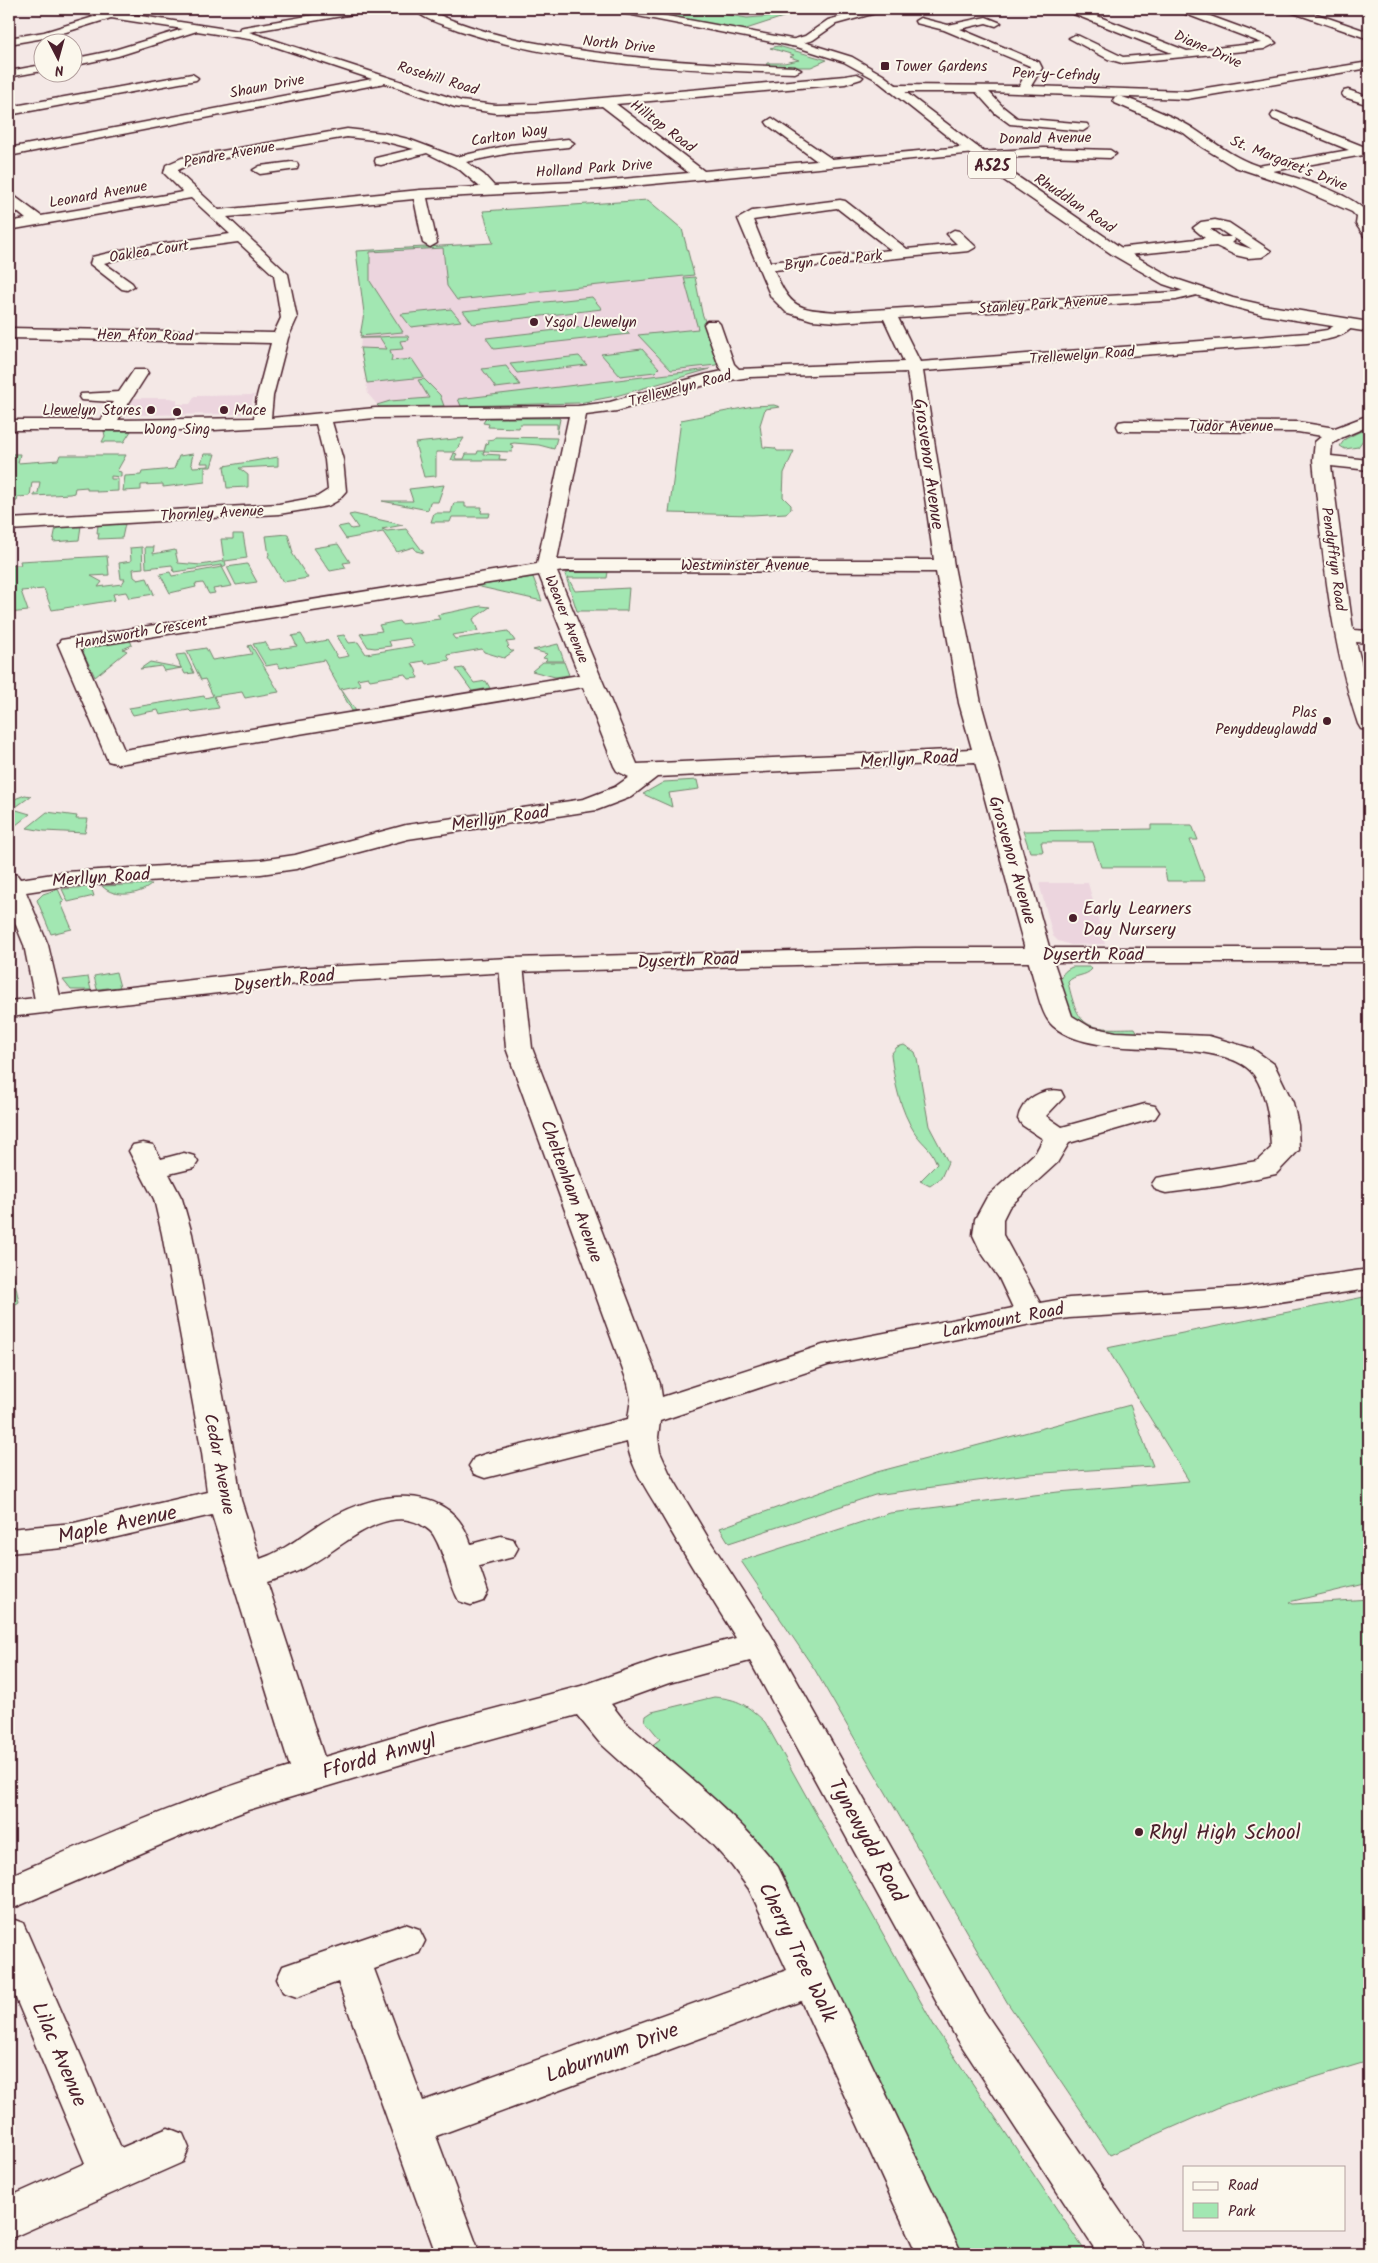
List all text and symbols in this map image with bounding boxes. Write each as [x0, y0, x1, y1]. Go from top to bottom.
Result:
street label: Diane Drive [1170, 24, 1246, 76]
street label: North Drive [581, 29, 657, 61]
north arrow [32, 32, 82, 82]
street label: Rosehill Road [394, 55, 482, 103]
place label: Tower Gardens [895, 55, 988, 79]
text: N [54, 59, 65, 81]
marker: Tower Gardens [879, 60, 891, 72]
street label: Pen-y-Cefndy [1012, 61, 1101, 89]
street label: Shaun Drive [228, 68, 307, 106]
street label: Hilltop Road [624, 94, 701, 160]
street label: Carlton Way [469, 118, 550, 154]
street label: Donald Avenue [998, 126, 1092, 152]
street label: St. Margaret's Drive [1226, 129, 1351, 199]
street label: Pendre Avenue [182, 135, 277, 175]
road number: A525 [968, 152, 1016, 178]
street label: Holland Park Drive [535, 153, 654, 185]
street label: Rhuddlan Road [1029, 168, 1120, 240]
street label: Leonard Avenue [47, 174, 149, 215]
street label: Oaklea Court [108, 234, 191, 270]
street label: Bryn Coed Park [783, 244, 884, 278]
street label: Stanley Park Avenue [978, 288, 1109, 321]
place label: Ysgol Llewelyn [544, 311, 637, 335]
marker: Ysgol Llewelyn [528, 316, 540, 328]
street label: Hen Afon Road [97, 323, 194, 349]
street label: Trellewelyn Road [1029, 340, 1136, 372]
street label: Trellewelyn Road [626, 364, 735, 414]
street label: Grosvenor Avenue [904, 397, 951, 532]
place label: Llewelyn Stores [42, 399, 142, 423]
place label: Mace [234, 399, 267, 423]
marker: Llewelyn Stores [145, 404, 157, 416]
marker: Mace [218, 404, 230, 416]
marker: Wong Sing [171, 406, 183, 418]
street label: Tudor Avenue [1189, 415, 1274, 439]
place label: Wong Sing [144, 418, 210, 442]
street label: Thornley Avenue [160, 499, 265, 529]
street label: Pendyffryn Road [1314, 506, 1352, 613]
street label: Westminster Avenue [681, 554, 809, 578]
street label: Weaver Avenue [537, 571, 595, 668]
street label: Handsworth Crescent [73, 609, 210, 657]
place label: Plas Penyddeuglawdd [1215, 701, 1318, 742]
marker: Plas Penyddeuglawdd [1321, 715, 1333, 727]
street label: Merllyn Road [859, 743, 960, 778]
street label: Grosvenor Avenue [979, 793, 1044, 928]
street label: Merllyn Road [449, 798, 552, 841]
street label: Merllyn Road [51, 861, 152, 896]
place label: Early Learners Day Nursery [1083, 895, 1192, 945]
marker: Early Learners Day Nursery [1067, 912, 1079, 924]
street label: Dyserth Road [1042, 941, 1145, 970]
street label: Dyserth Road [637, 945, 740, 978]
street label: Dyserth Road [232, 962, 337, 1001]
street label: Cheltenham Avenue [531, 1116, 610, 1267]
street label: Larkmount Road [940, 1295, 1068, 1348]
street label: Cedar Avenue [195, 1411, 243, 1517]
street label: Maple Avenue [55, 1497, 181, 1554]
street label: Ffordd Anwyl [318, 1725, 441, 1790]
street label: Tynewydd Road [819, 1773, 915, 1909]
place label: Rhyl High School [1149, 1817, 1301, 1850]
marker: Rhyl High School [1133, 1826, 1145, 1838]
street label: Cherry Tree Walk [748, 1877, 845, 2028]
street label: Lilac Avenue [22, 1997, 96, 2113]
street label: Laburnum Drive [541, 2014, 684, 2093]
legend [1183, 2166, 1346, 2230]
text: Road [1228, 2174, 1259, 2198]
text: Park [1228, 2200, 1256, 2224]

